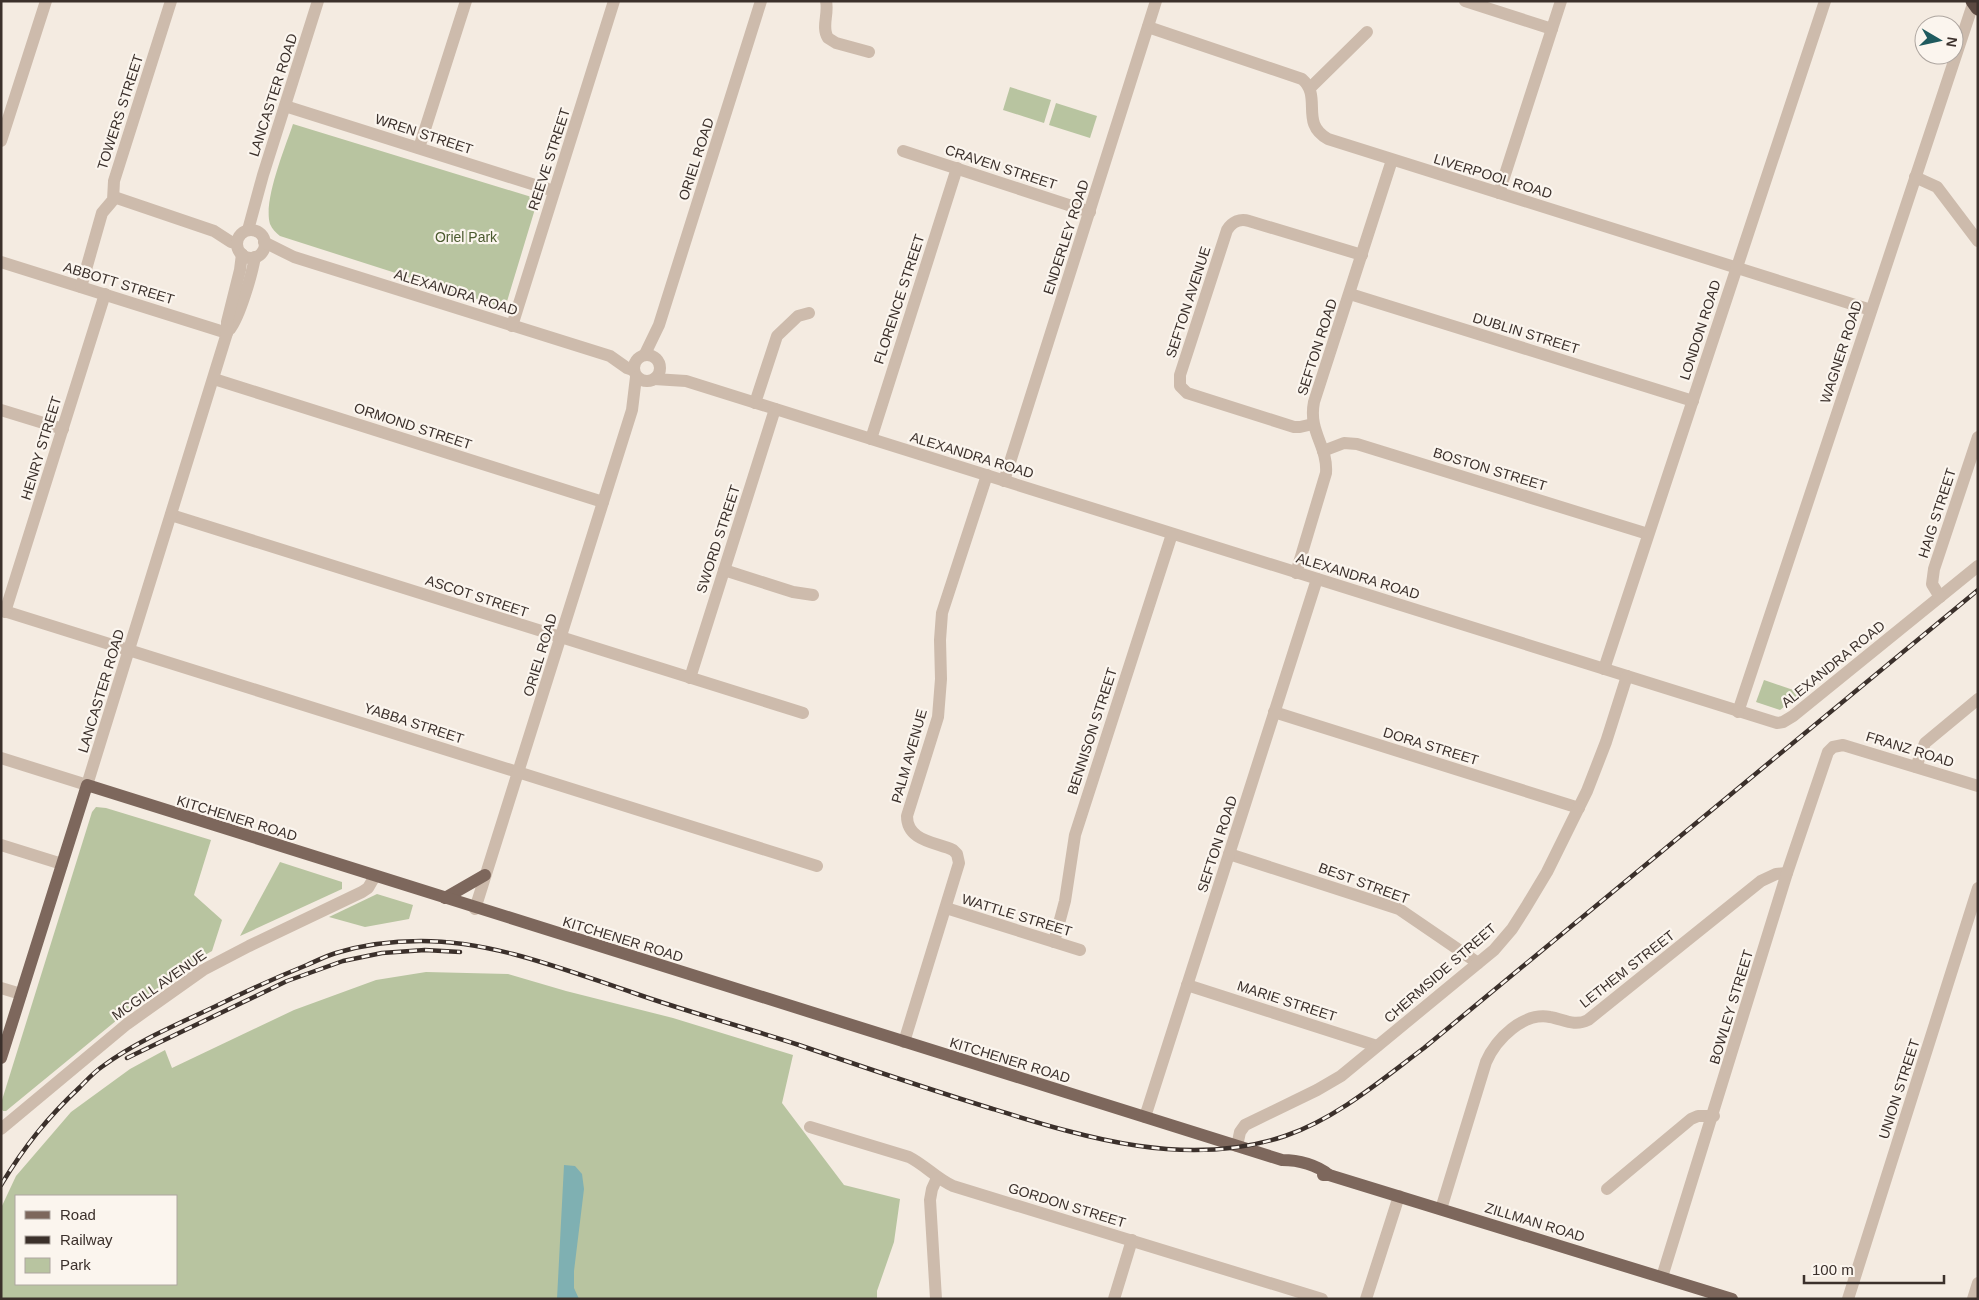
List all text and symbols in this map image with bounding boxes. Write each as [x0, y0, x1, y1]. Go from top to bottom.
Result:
north arrow [1914, 15, 1964, 65]
street label: LANCASTER ROAD [246, 31, 300, 159]
text: N [1943, 36, 1961, 48]
street label: TOWERS STREET [94, 52, 146, 172]
street label: REEVE STREET [525, 105, 573, 212]
street label: WREN STREET [373, 111, 475, 157]
street label: ORIEL ROAD [675, 116, 717, 202]
street label: CRAVEN STREET [943, 141, 1059, 193]
street label: LIVERPOOL ROAD [1432, 150, 1554, 202]
street label: ENDERLEY ROAD [1040, 178, 1092, 296]
park label: Oriel Park [435, 229, 498, 245]
street label: FLORENCE STREET [870, 232, 928, 366]
street label: SEFTON AVENUE [1162, 244, 1214, 360]
street label: ABBOTT STREET [62, 259, 177, 308]
street label: ALEXANDRA ROAD [392, 266, 520, 318]
street label: LONDON ROAD [1676, 278, 1724, 382]
street label: SEFTON ROAD [1294, 297, 1340, 397]
street label: WAGNER ROAD [1817, 299, 1865, 405]
street label: DUBLIN STREET [1471, 309, 1582, 357]
street label: HENRY STREET [18, 394, 65, 502]
street label: ORMOND STREET [352, 399, 474, 453]
street label: ALEXANDRA ROAD [908, 429, 1036, 481]
street label: BOSTON STREET [1431, 444, 1549, 494]
street label: HAIG STREET [1915, 466, 1959, 560]
street label: SWORD STREET [693, 482, 743, 595]
street label: ALEXANDRA ROAD [1294, 550, 1422, 602]
street label: ASCOT STREET [424, 572, 531, 620]
street label: ORIEL ROAD [520, 612, 560, 698]
street label: ALEXANDRA ROAD [1778, 617, 1888, 711]
street label: LANCASTER ROAD [75, 627, 127, 755]
street label: BENNISON STREET [1064, 665, 1120, 796]
street label: YABBA STREET [362, 699, 466, 747]
street label: PALM AVENUE [888, 707, 930, 805]
street label: DORA STREET [1381, 724, 1481, 768]
street label: FRANZ ROAD [1864, 728, 1956, 770]
street label: KITCHENER ROAD [175, 792, 299, 844]
street label: SEFTON ROAD [1194, 794, 1240, 894]
street label: BEST STREET [1316, 859, 1412, 907]
street label: WATTLE STREET [960, 891, 1074, 939]
street label: KITCHENER ROAD [561, 913, 685, 965]
street label: CHERMSIDE STREET [1381, 920, 1500, 1026]
street label: LETHEM STREET [1576, 927, 1678, 1011]
street label: MCGILL AVENUE [109, 947, 209, 1023]
street label: BOWLEY STREET [1706, 947, 1756, 1066]
street label: MARIE STREET [1235, 977, 1339, 1025]
street label: KITCHENER ROAD [948, 1034, 1072, 1086]
street label: UNION STREET [1875, 1037, 1923, 1141]
street label: GORDON STREET [1006, 1179, 1128, 1231]
legend [15, 1195, 178, 1285]
street label: ZILLMAN ROAD [1483, 1199, 1587, 1245]
text: Road [60, 1206, 96, 1223]
text: Railway [60, 1231, 113, 1248]
scale bar [1804, 1252, 1944, 1284]
text: Park [60, 1256, 91, 1273]
text: 100 m [1812, 1261, 1854, 1278]

